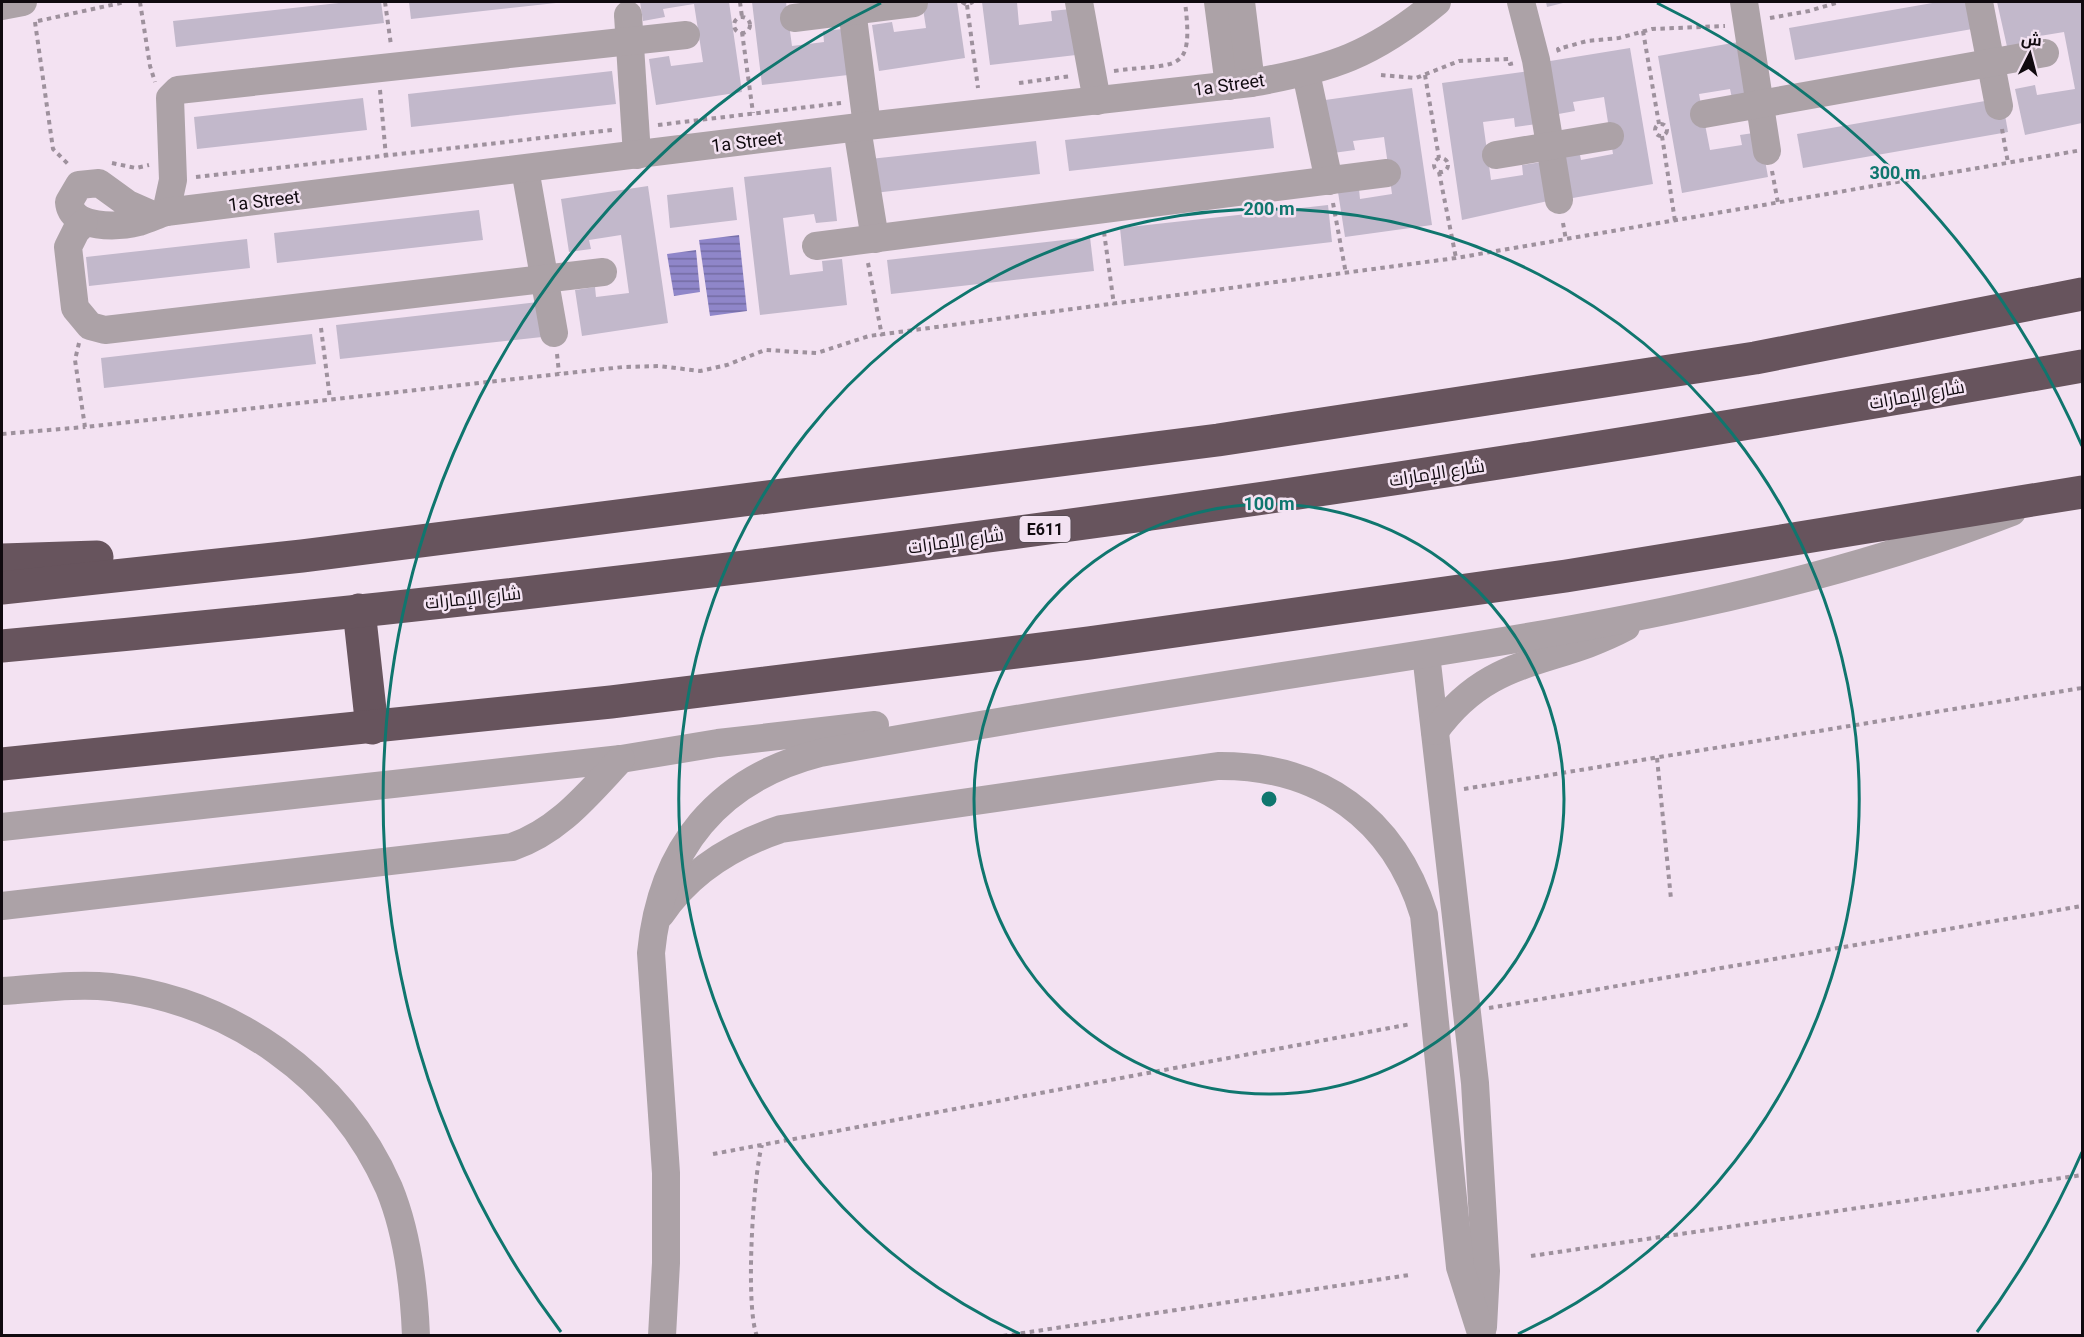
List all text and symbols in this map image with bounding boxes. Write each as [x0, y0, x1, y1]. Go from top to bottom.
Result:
north arrow [2000, 24, 2060, 84]
text: ش [2020, 29, 2043, 50]
street label: 1a Street [1192, 69, 1266, 100]
street label: 1a Street [710, 127, 784, 156]
text: 300 m [1869, 162, 1921, 183]
street label: 1a Street [227, 186, 301, 215]
text: 200 m [1243, 198, 1295, 219]
street label: شارع الإمارات [1868, 376, 1967, 415]
street label: شارع الإمارات [1388, 455, 1487, 492]
text: 100 m [1243, 493, 1295, 514]
road number: E611 [1020, 516, 1070, 542]
street label: شارع الإمارات [907, 523, 1005, 560]
street label: شارع الإمارات [424, 582, 522, 615]
centre of rings [1259, 789, 1279, 809]

